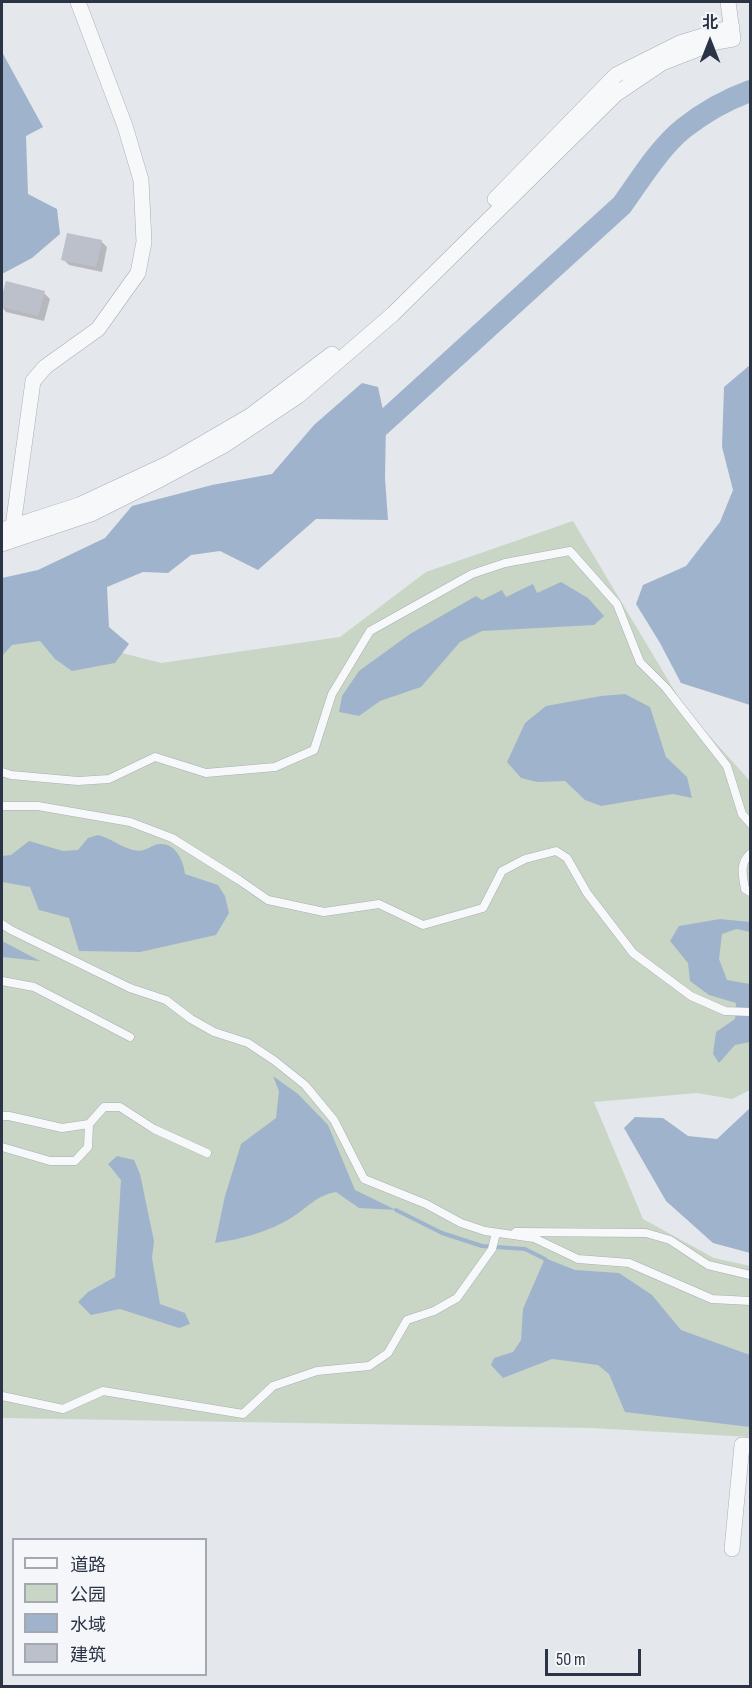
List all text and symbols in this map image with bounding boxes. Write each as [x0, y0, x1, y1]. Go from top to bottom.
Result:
north arrow [680, 12, 740, 72]
text: 北 [702, 14, 718, 33]
legend [12, 1538, 207, 1676]
text: 道路 [70, 1555, 106, 1576]
text: 公园 [70, 1585, 106, 1606]
text: 水域 [70, 1615, 106, 1636]
scale bar [548, 1637, 644, 1675]
text: 建筑 [70, 1645, 106, 1666]
text: 50 m [556, 1649, 586, 1670]

